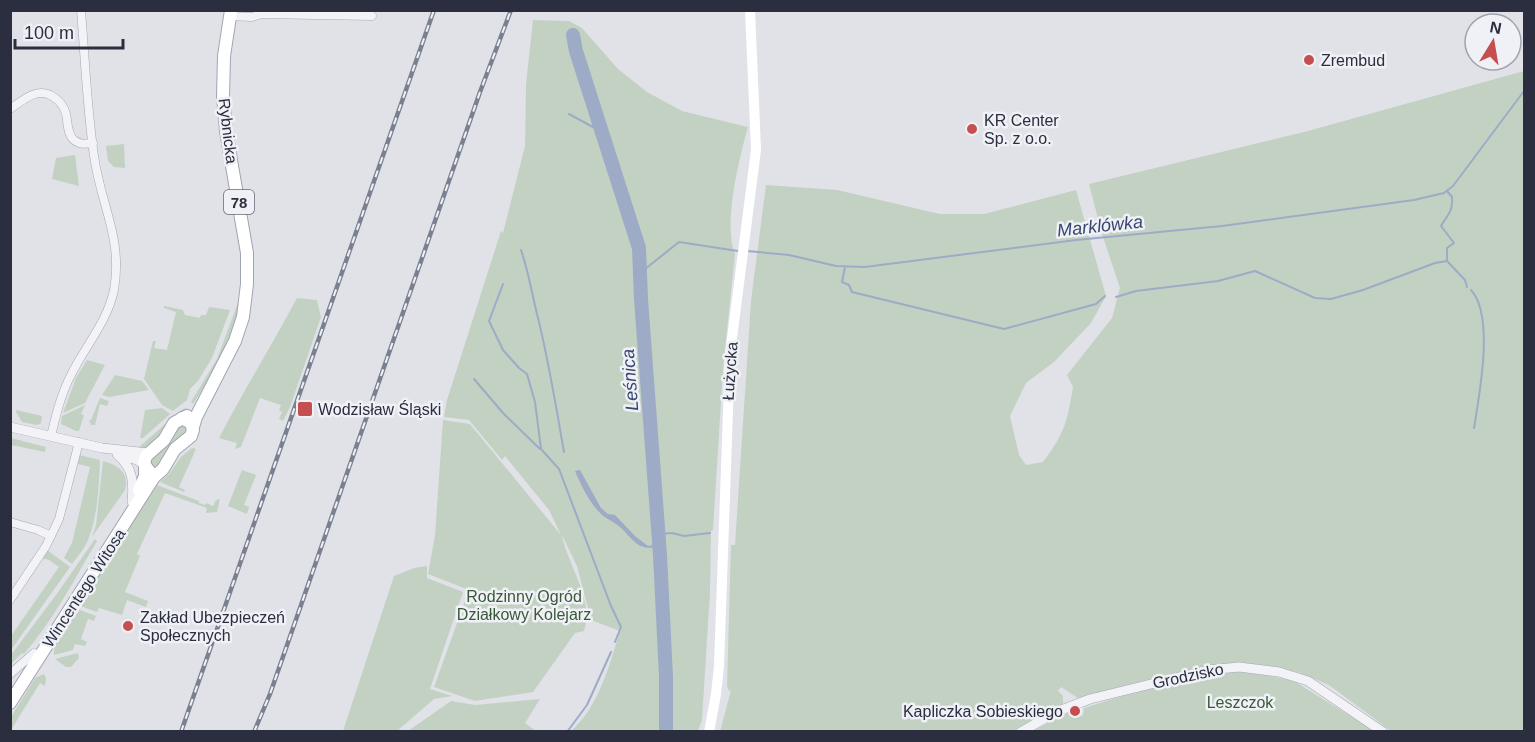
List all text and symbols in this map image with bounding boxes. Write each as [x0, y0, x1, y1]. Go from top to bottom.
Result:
scale bar [15, 12, 123, 50]
north arrow [1463, 12, 1523, 72]
text: N [1488, 18, 1503, 37]
text: 100 m [24, 23, 74, 43]
place label: Zrembud [1321, 52, 1385, 69]
marker: Zrembud [1302, 53, 1316, 67]
street label: Rybnicka [216, 97, 240, 165]
place label: KR Center Sp. z o.o. [984, 112, 1059, 147]
marker: KR Center Sp. z o.o. [965, 122, 979, 136]
road number: 78 [224, 190, 254, 214]
water label: Marklówka [1056, 212, 1144, 240]
street label: Łużycka [719, 341, 741, 401]
water label: Leśnica [618, 348, 642, 412]
marker: Wodzisław Śląski [296, 400, 314, 418]
place label: Wodzisław Śląski [318, 400, 441, 418]
street label: Wincentego Witosa [39, 525, 129, 650]
park label: Rodzinny Ogród Działkowy Kolejarz [457, 588, 591, 623]
place label: Zakład Ubezpieczeń Społecznych [140, 609, 285, 644]
marker: Zakład Ubezpieczeń Społecznych [121, 619, 135, 633]
street label: Grodzisko [1151, 660, 1225, 692]
park label: Leszczok [1207, 694, 1274, 711]
place label: Kapliczka Sobieskiego [903, 703, 1063, 720]
marker: Kapliczka Sobieskiego [1068, 704, 1082, 718]

